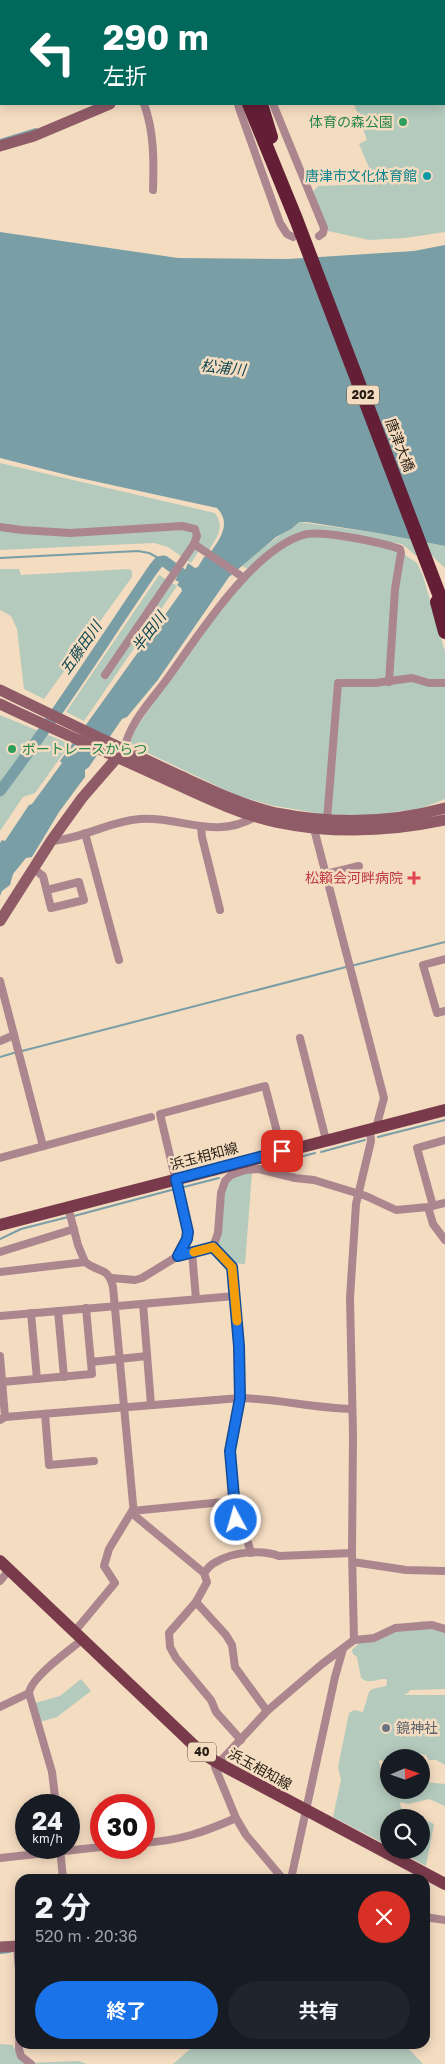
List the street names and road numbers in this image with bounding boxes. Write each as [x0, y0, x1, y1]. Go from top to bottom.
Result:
road number: 202 [347, 386, 379, 404]
street label: 唐津大橋 [382, 416, 418, 474]
street label: 浜玉相知線 [168, 1138, 240, 1173]
road number: 40 [188, 1742, 216, 1761]
street label: 浜玉相知線 [226, 1744, 295, 1793]

